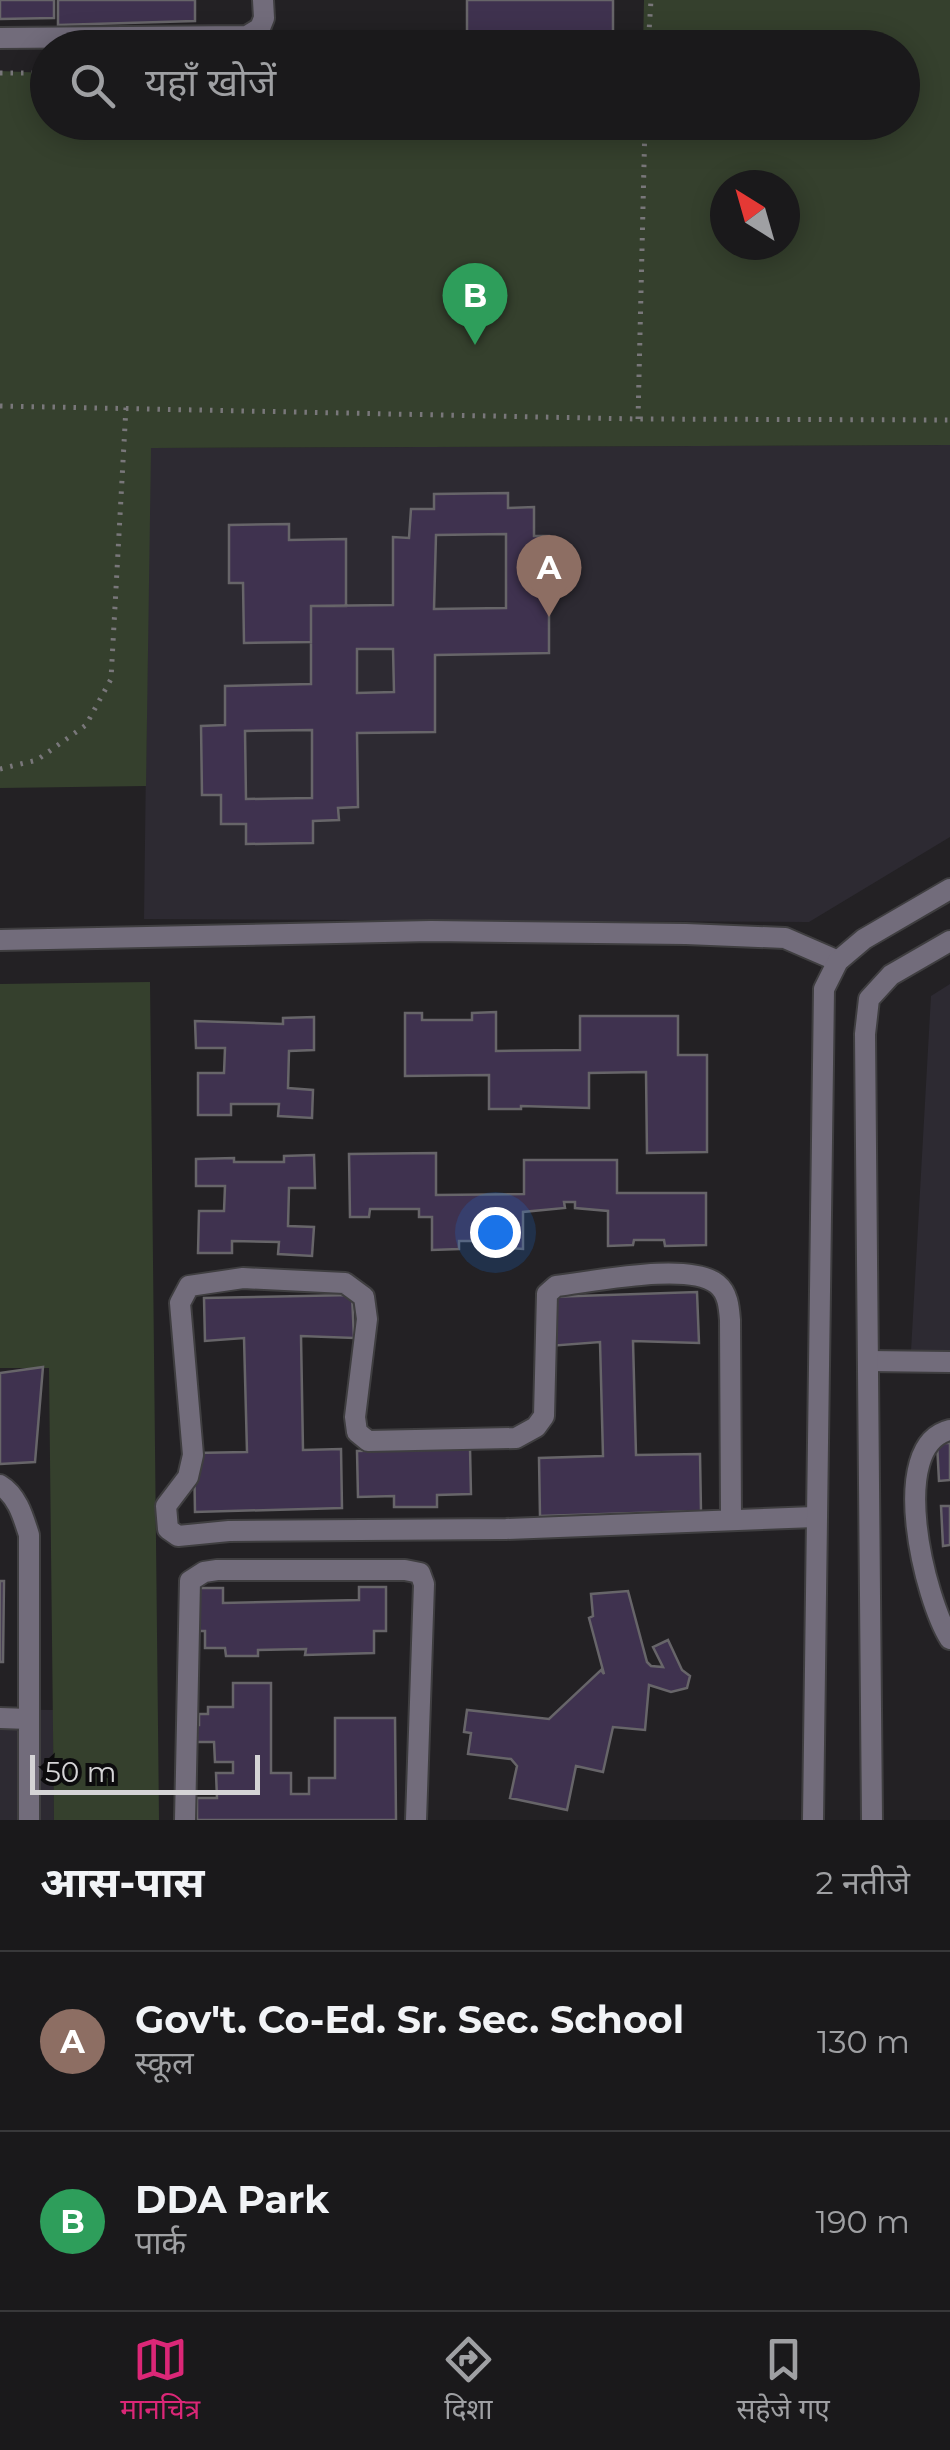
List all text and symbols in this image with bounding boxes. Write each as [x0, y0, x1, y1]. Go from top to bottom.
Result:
search box [30, 30, 920, 140]
icon: search [65, 58, 120, 113]
text: यहाँ खोजें [145, 59, 276, 106]
north arrow [710, 170, 800, 260]
pin: B [442, 262, 508, 345]
pin: A [516, 534, 582, 617]
your location [470, 1207, 521, 1258]
scale bar [30, 1750, 260, 1794]
text: 50 m [45, 1755, 116, 1789]
text: आस-पास [40, 1856, 205, 1908]
text: 2 नतीजे [815, 1863, 910, 1902]
text: Gov't. Co-Ed. Sr. Sec. School [135, 1996, 684, 2043]
text: A [60, 2022, 85, 2061]
text: 130 m [817, 2022, 910, 2061]
text: स्कूल [135, 2043, 194, 2082]
text: DDA Park [135, 2176, 329, 2223]
text: B [60, 2202, 85, 2241]
text: 190 m [815, 2202, 910, 2241]
text: पार्क [135, 2223, 186, 2262]
tab: मानचित्र [120, 2332, 200, 2430]
tab: दिशा [441, 2332, 496, 2430]
tab: सहेजे गए [737, 2332, 830, 2430]

